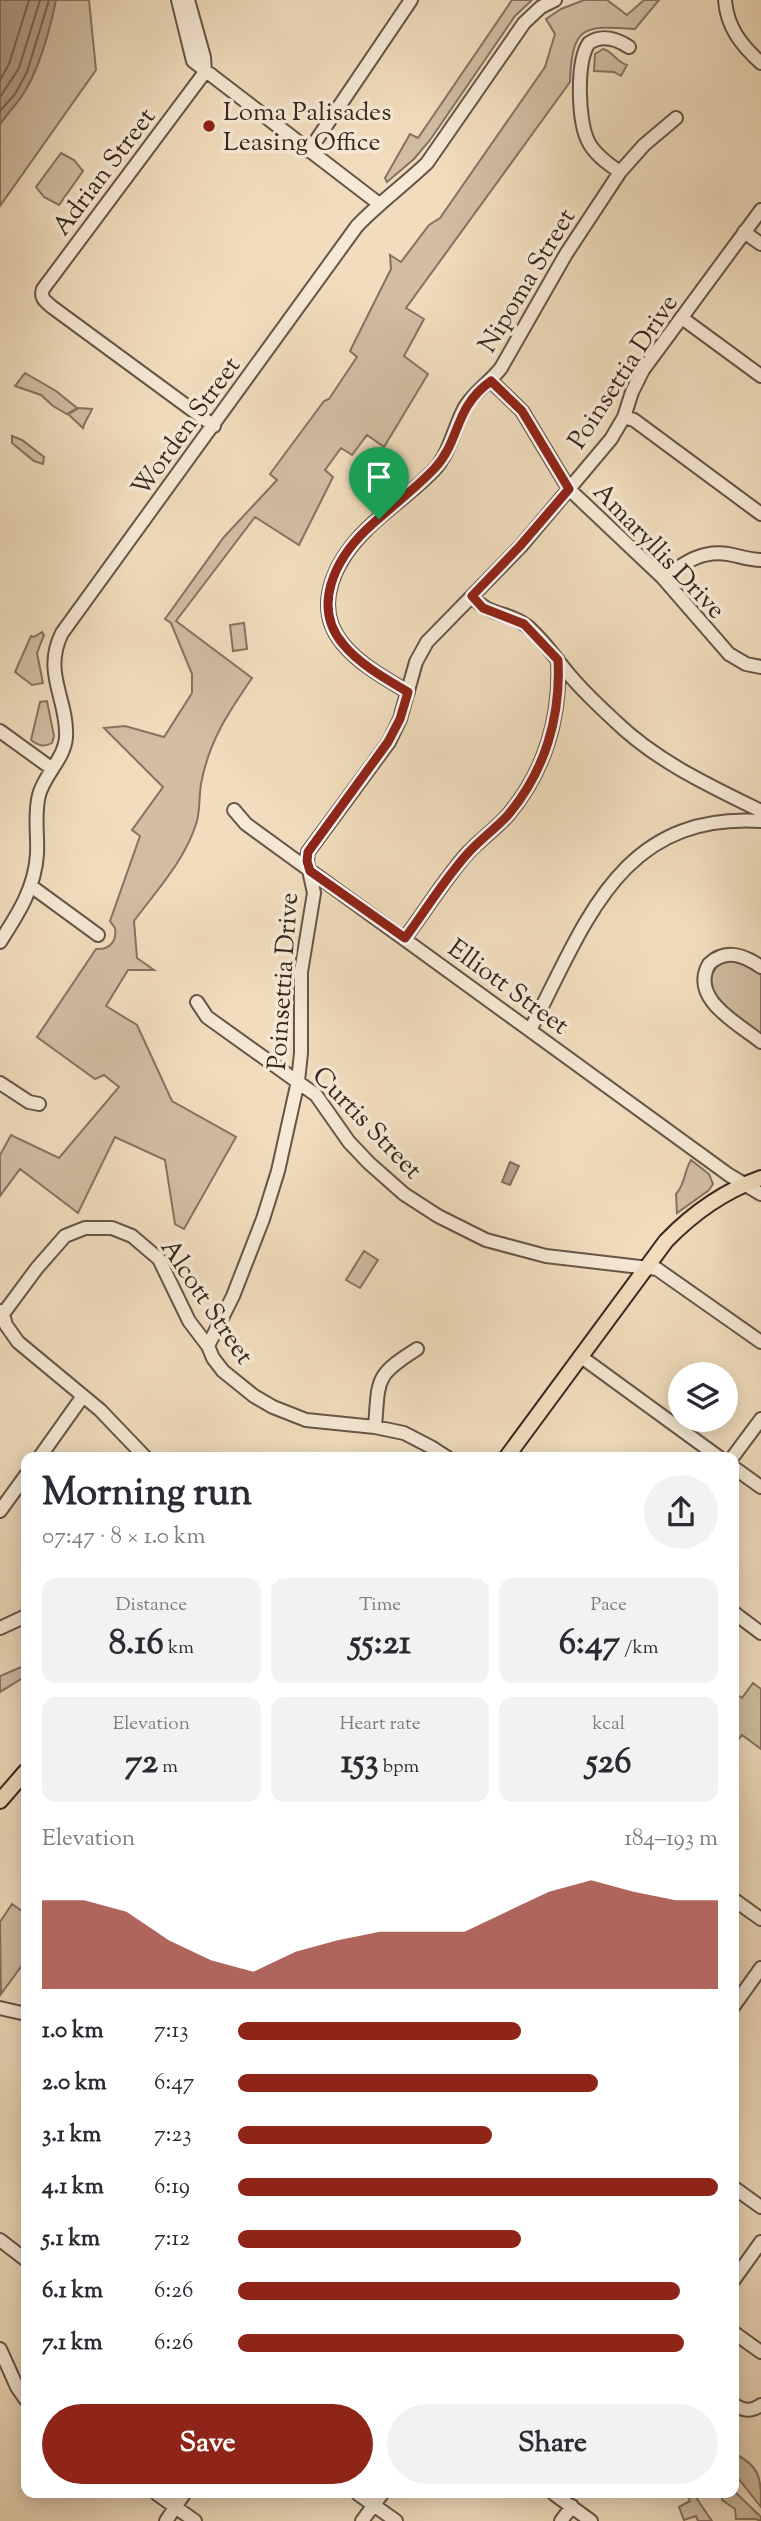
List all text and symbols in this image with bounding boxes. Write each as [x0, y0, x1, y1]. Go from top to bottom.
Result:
place label: Loma Palisades Leasing Office [223, 95, 391, 162]
street label: Adrian Street [45, 101, 165, 244]
marker: Loma Palisades Leasing Office [201, 118, 217, 134]
street label: Nipoma Street [470, 202, 586, 361]
street label: Poinsettia Drive [560, 288, 688, 457]
street label: Worden Street [124, 350, 251, 505]
pin [349, 447, 409, 519]
icon: arrive [360, 458, 398, 496]
street label: Amaryllis Drive [583, 475, 733, 628]
street label: Poinsettia Drive [260, 891, 309, 1071]
street label: Elliott Street [439, 931, 576, 1045]
street label: Curtis Street [303, 1059, 430, 1189]
street label: Alcott Street [150, 1232, 262, 1373]
map controls [668, 1362, 738, 1432]
button: layers [668, 1362, 738, 1432]
text: Morning run [42, 1468, 252, 1522]
button: share [644, 1475, 718, 1549]
text: 07:47 · 8 × 1.0 km [42, 1521, 205, 1554]
text: Distance [116, 1592, 187, 1619]
text: Time [359, 1592, 401, 1619]
text: Pace [590, 1592, 627, 1619]
text: 8.16 [109, 1619, 164, 1670]
text: 55:21 [349, 1619, 411, 1670]
text: 6:47 [559, 1619, 620, 1670]
text: km [164, 1635, 194, 1662]
text: /km [620, 1635, 659, 1662]
text: Elevation [113, 1711, 190, 1738]
text: Heart rate [339, 1711, 421, 1738]
text: kcal [592, 1711, 625, 1738]
text: 72 [125, 1738, 158, 1789]
text: 153 [341, 1738, 379, 1789]
text: 526 [586, 1738, 632, 1789]
text: m [158, 1754, 178, 1781]
text: bpm [379, 1754, 419, 1781]
text: Elevation [42, 1823, 135, 1856]
text: 184–193 m [624, 1823, 718, 1856]
text: 1.0 km [42, 2015, 104, 2048]
text: 7:13 [154, 2015, 189, 2048]
text: 2.0 km [42, 2067, 107, 2100]
text: 6:47 [154, 2067, 194, 2100]
text: 3.1 km [42, 2119, 101, 2152]
text: 7:23 [154, 2119, 192, 2152]
text: 4.1 km [42, 2171, 104, 2204]
text: 6:19 [154, 2171, 190, 2204]
text: 5.1 km [42, 2223, 100, 2256]
text: 7:12 [154, 2223, 190, 2256]
text: 6.1 km [42, 2275, 103, 2308]
text: 6:26 [154, 2275, 193, 2308]
text: 7.1 km [42, 2327, 103, 2360]
text: 6:26 [154, 2327, 193, 2360]
button: Save [42, 2404, 373, 2484]
button: Share [387, 2404, 718, 2484]

